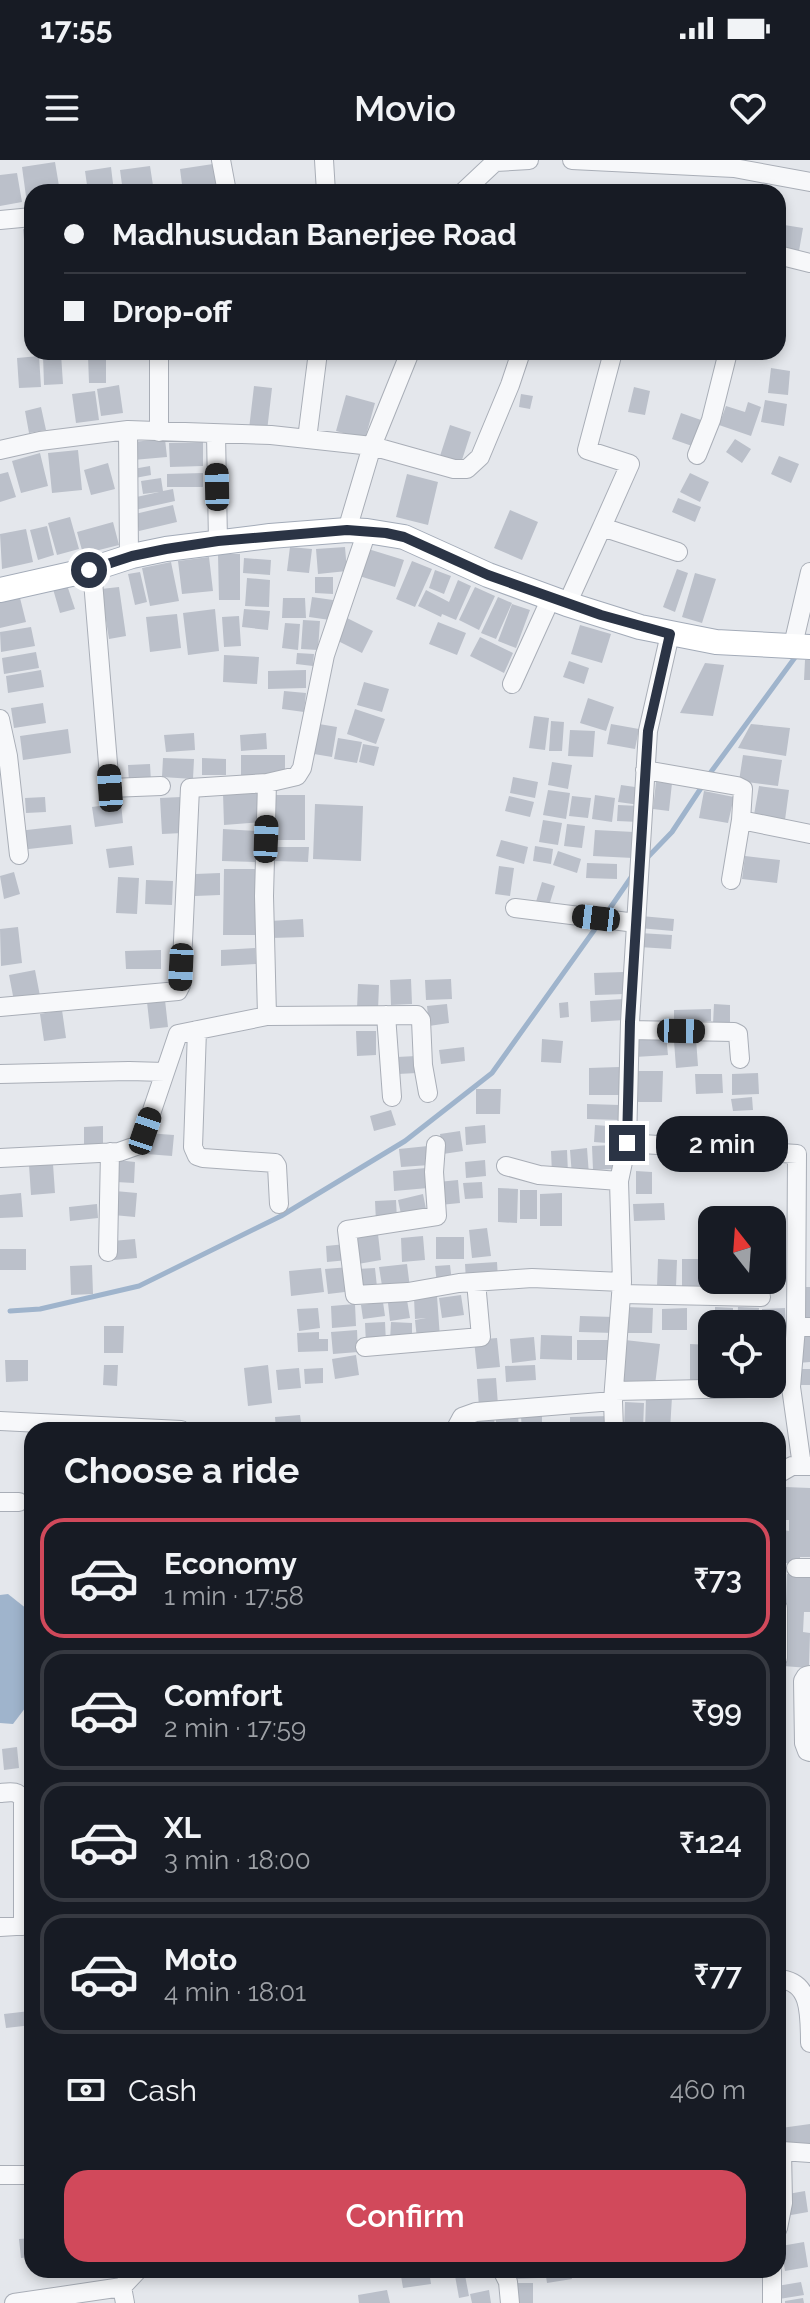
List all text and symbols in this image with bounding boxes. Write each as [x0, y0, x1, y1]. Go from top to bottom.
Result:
text: 17:55 [40, 11, 112, 46]
icon: menu [40, 86, 84, 130]
icon: heart [726, 86, 770, 130]
text: Movio [354, 87, 456, 129]
text: Madhusudan Banerjee Road [112, 217, 517, 252]
text: Drop-off [112, 294, 232, 329]
car [205, 463, 229, 511]
route start [71, 552, 107, 588]
car [96, 763, 124, 813]
car [253, 815, 279, 863]
car [571, 903, 621, 933]
car [168, 942, 194, 992]
car [657, 1019, 705, 1043]
car [126, 1104, 164, 1158]
callout: 2 min [655, 1115, 787, 1171]
route end [609, 1125, 645, 1161]
text: 2 min [689, 1129, 755, 1159]
north arrow [698, 1206, 786, 1294]
map controls [698, 1206, 786, 1398]
button: locate [698, 1310, 786, 1398]
text: Choose a ride [64, 1449, 299, 1491]
icon: car [68, 1542, 140, 1614]
text: Economy [164, 1546, 297, 1581]
text: ₹73 [694, 1561, 742, 1596]
text: 1 min · 17:58 [164, 1581, 304, 1611]
icon: car [68, 1674, 140, 1746]
text: Comfort [164, 1678, 283, 1713]
text: ₹99 [691, 1693, 742, 1728]
text: 2 min · 17:59 [164, 1713, 306, 1743]
icon: car [68, 1806, 140, 1878]
text: XL [164, 1810, 201, 1845]
text: ₹124 [679, 1825, 742, 1860]
text: 3 min · 18:00 [164, 1845, 311, 1875]
icon: car [68, 1938, 140, 2010]
text: Moto [164, 1942, 237, 1977]
text: ₹77 [694, 1957, 742, 1992]
text: 4 min · 18:01 [164, 1977, 306, 2007]
icon: cash [64, 2068, 108, 2112]
text: Cash [128, 2073, 197, 2108]
text: 460 m [670, 2075, 746, 2105]
button: Confirm [64, 2170, 746, 2262]

